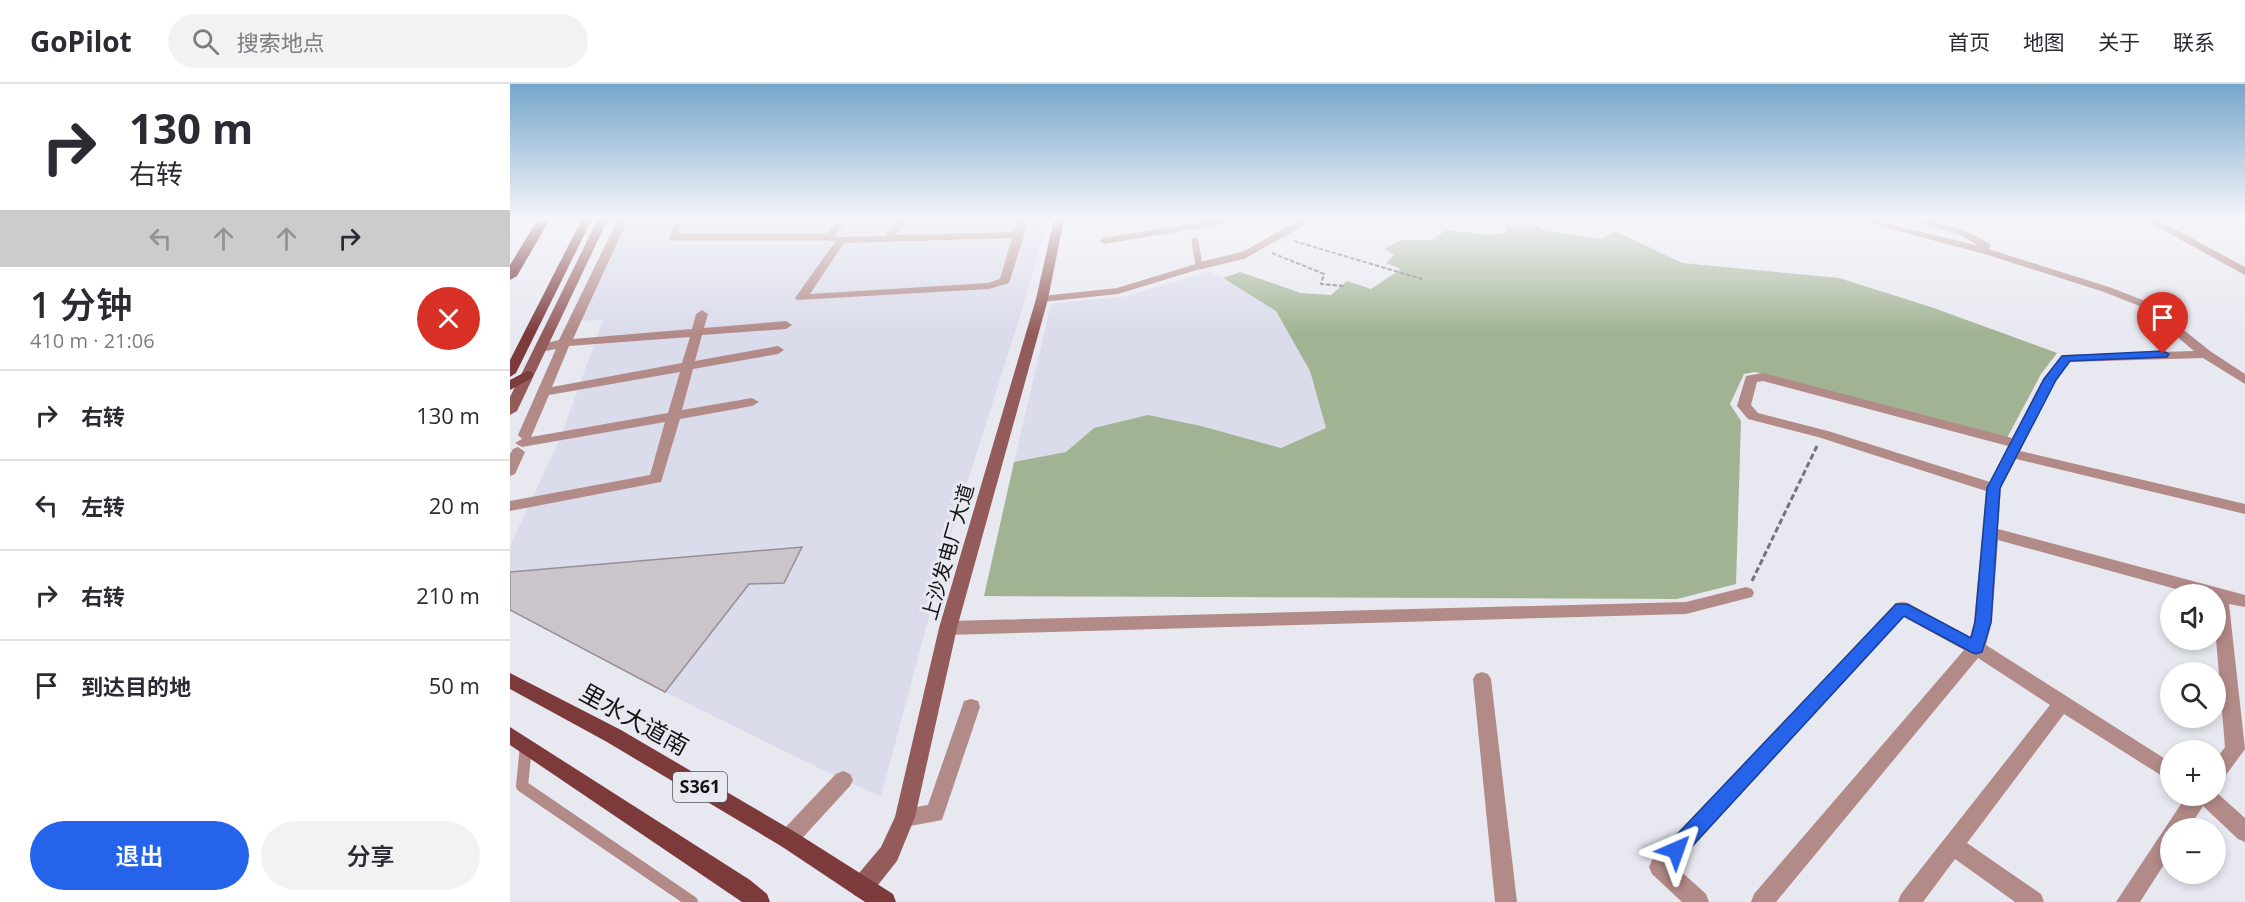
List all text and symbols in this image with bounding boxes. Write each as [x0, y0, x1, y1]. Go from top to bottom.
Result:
search box [168, 14, 588, 68]
text: GoPilot [30, 22, 132, 60]
icon: search [189, 25, 222, 58]
text: 搜索地点 [237, 27, 325, 57]
text: 首页 [1948, 28, 1990, 56]
text: 地图 [2023, 28, 2065, 56]
text: 关于 [2098, 28, 2140, 56]
text: 联系 [2173, 28, 2215, 56]
text: 130 m [129, 99, 253, 156]
icon: right [30, 108, 108, 186]
text: 右转 [129, 155, 183, 192]
icon: left [144, 222, 177, 255]
icon: ahead [207, 222, 240, 255]
icon: ahead [270, 222, 303, 255]
icon: right [333, 222, 366, 255]
text: 1 分钟 [30, 280, 132, 329]
button: close [417, 287, 480, 350]
pin [2137, 292, 2188, 354]
icon: arrive [2146, 301, 2179, 334]
text: 410 m · 21:06 [30, 327, 155, 354]
icon: right [30, 399, 63, 432]
text: 130 m [416, 400, 480, 430]
text: 右转 [81, 401, 125, 431]
street label: 上沙发电厂大道 [915, 481, 980, 623]
icon: left [30, 489, 63, 522]
text: 20 m [429, 490, 480, 520]
text: 左转 [81, 491, 125, 521]
icon: right [30, 579, 63, 612]
text: 210 m [416, 580, 480, 610]
text: 右转 [81, 581, 125, 611]
map controls [2160, 584, 2226, 884]
button: sound [2160, 584, 2226, 650]
button: search [2160, 662, 2226, 728]
icon: arrive [30, 669, 63, 702]
text: 50 m [429, 670, 480, 700]
text: 到达目的地 [81, 671, 191, 701]
street label: 里水大道南 [574, 675, 695, 762]
button: + [2160, 740, 2226, 806]
road number: S361 [673, 772, 727, 802]
position arrow [1644, 818, 1708, 882]
button: − [2160, 818, 2226, 884]
button: 退出 [30, 821, 249, 890]
button: 分享 [261, 821, 480, 890]

